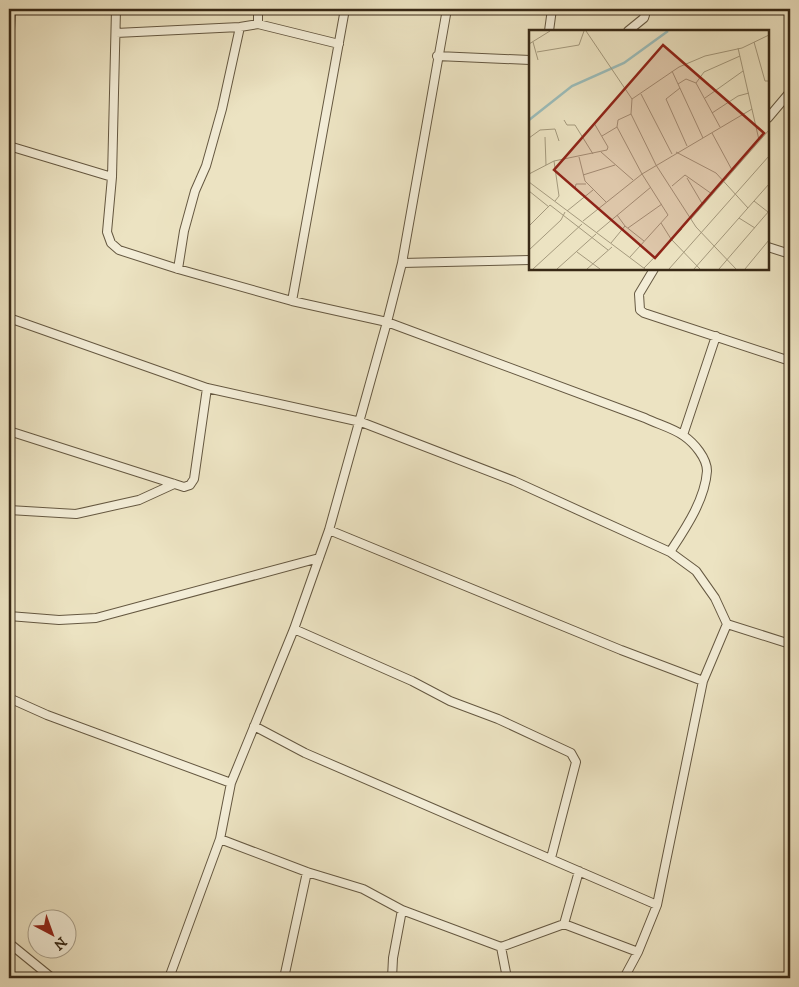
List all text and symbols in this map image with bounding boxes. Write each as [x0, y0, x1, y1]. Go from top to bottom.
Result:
inset map [529, 30, 769, 270]
north arrow [28, 910, 78, 960]
text: N [49, 932, 70, 954]

